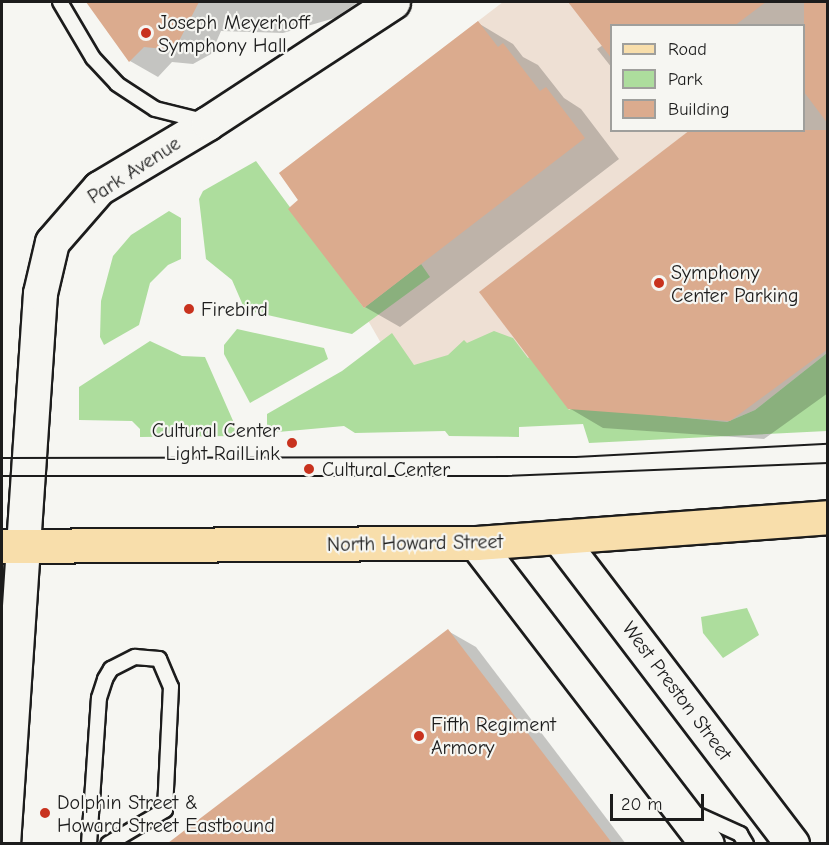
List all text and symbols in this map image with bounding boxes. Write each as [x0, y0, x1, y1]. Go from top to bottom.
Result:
place label: Joseph Meyerhoff Symphony Hall [158, 10, 310, 57]
legend [610, 24, 805, 132]
marker: Joseph Meyerhoff Symphony Hall [139, 26, 153, 40]
text: Road [668, 39, 707, 60]
text: Park [668, 69, 702, 90]
text: Building [668, 99, 730, 120]
street label: Park Avenue [83, 131, 185, 209]
place label: Symphony Center Parking [671, 260, 799, 307]
marker: Symphony Center Parking [652, 276, 666, 290]
place label: Firebird [201, 297, 268, 321]
marker: Firebird [182, 302, 196, 316]
place label: Cultural Center Light RailLink [152, 419, 280, 466]
marker: Cultural Center Light RailLink [285, 436, 299, 450]
place label: Cultural Center [322, 457, 450, 481]
marker: Cultural Center [300, 460, 318, 478]
street label: North Howard Street [327, 529, 503, 557]
street label: West Preston Street [617, 617, 737, 765]
place label: Fifth Regiment Armory [431, 712, 556, 759]
marker: Fifth Regiment Armory [412, 729, 426, 743]
scale bar [613, 782, 708, 820]
place label: Dolphin Street & Howard Street Eastbound [57, 790, 275, 837]
text: 20 m [621, 794, 662, 815]
marker: Dolphin Street & Howard Street Eastbound [38, 806, 52, 820]

